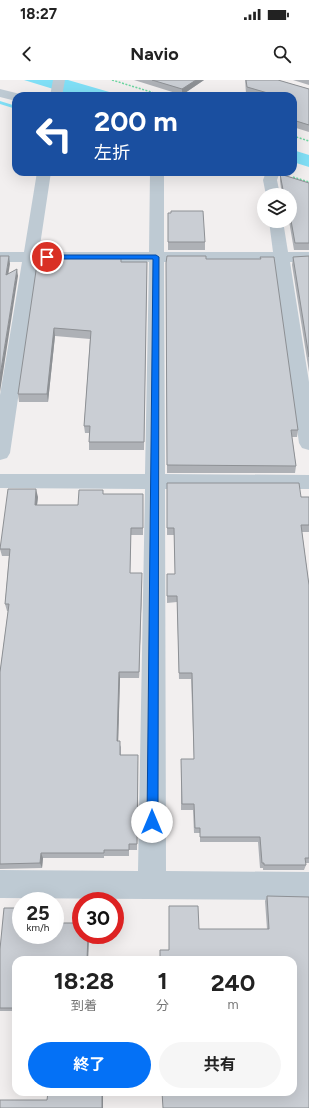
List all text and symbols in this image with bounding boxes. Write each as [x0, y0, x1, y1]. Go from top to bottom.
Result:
text: 18:27 [20, 5, 57, 23]
icon: back [16, 43, 38, 65]
text: Navio [130, 43, 179, 65]
icon: search [271, 43, 293, 65]
text: 200 m [94, 104, 178, 138]
icon: left [28, 108, 80, 160]
text: 左折 [94, 142, 130, 164]
map controls [257, 188, 297, 228]
button: layers [257, 188, 297, 228]
pin [30, 240, 64, 274]
icon: arrive [36, 246, 58, 268]
position arrow [131, 801, 173, 843]
speed limit sign: 30 [72, 892, 124, 944]
text: 25 [26, 901, 50, 925]
text: km/h [27, 921, 49, 934]
text: 18:28 [54, 966, 114, 995]
text: 1 [157, 966, 168, 995]
text: 240 [211, 968, 255, 997]
text: m [227, 997, 239, 1012]
text: 到着 [71, 998, 97, 1013]
text: 分 [156, 998, 169, 1013]
button: 終了 [28, 1042, 151, 1088]
button: 共有 [159, 1042, 281, 1088]

